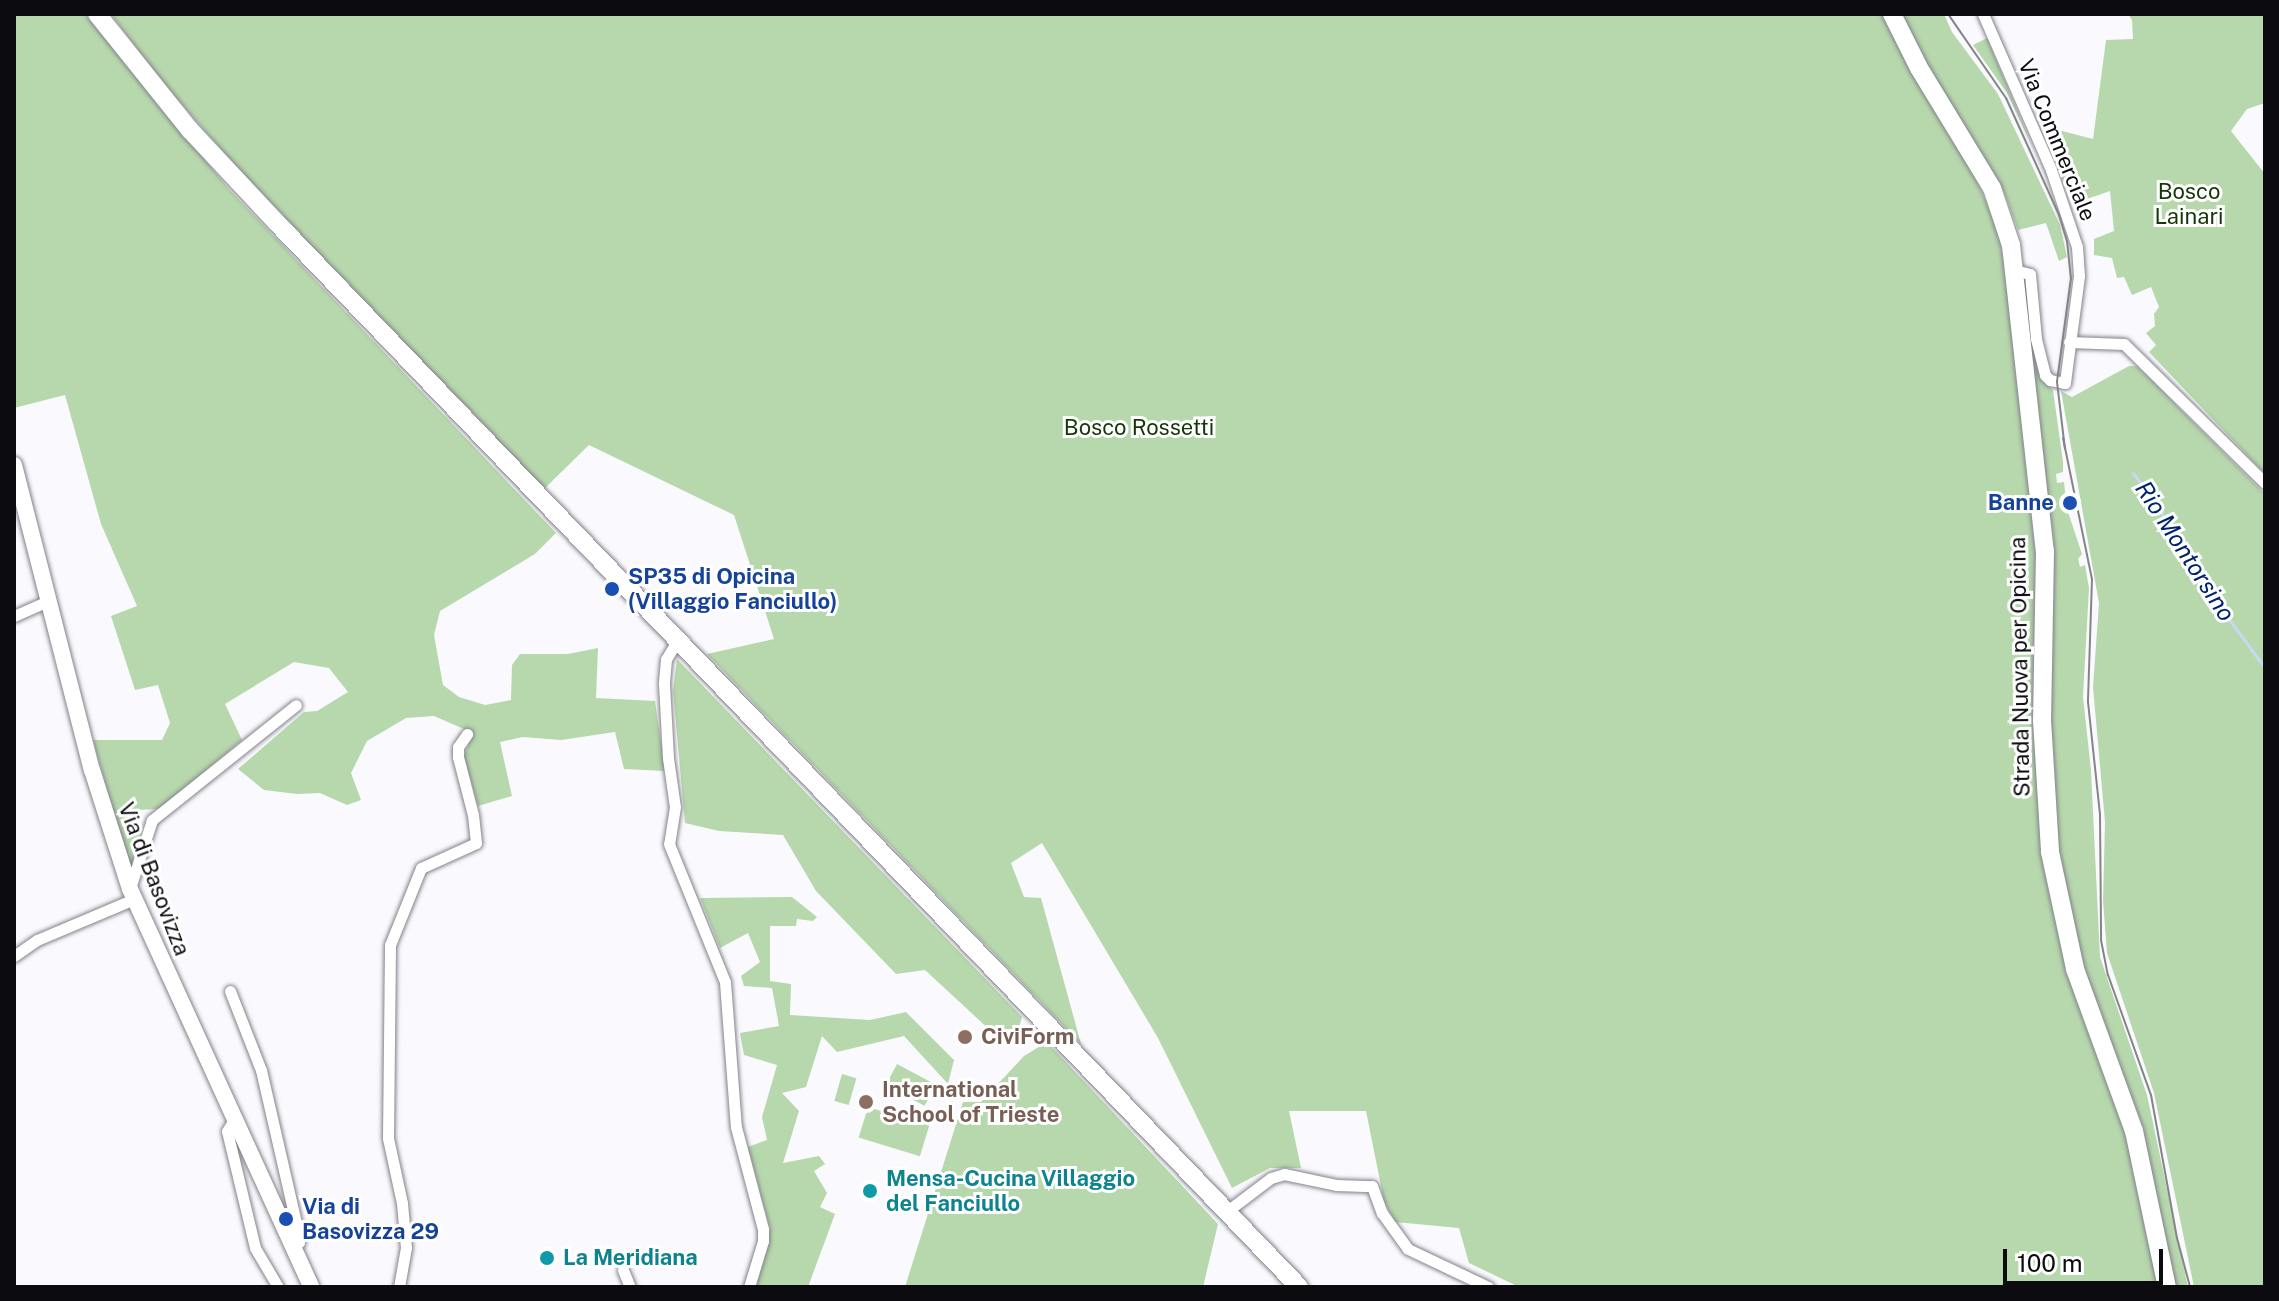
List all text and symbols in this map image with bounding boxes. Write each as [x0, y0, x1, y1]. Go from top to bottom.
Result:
street label: Via Commerciale [2012, 55, 2102, 225]
park label: Bosco Lainari [2155, 178, 2223, 230]
park label: Bosco Rossetti [1064, 415, 1214, 441]
water label: Rio Montorsino [2129, 476, 2241, 626]
place label: Banne [1988, 490, 2054, 516]
marker: Banne [2061, 494, 2079, 512]
street label: Strada Nuova per Opicina [2005, 537, 2035, 797]
place label: SP35 di Opicina (Villaggio Fanciullo) [628, 563, 837, 614]
marker: SP35 di Opicina (Villaggio Fanciullo) [603, 580, 621, 598]
street label: Via di Basovizza [113, 799, 195, 959]
place label: CiviForm [981, 1024, 1074, 1050]
marker: CiviForm [956, 1028, 974, 1046]
place label: International School of Trieste [882, 1076, 1059, 1128]
marker: International School of Trieste [857, 1093, 875, 1111]
place label: Mensa-Cucina Villaggio del Fanciullo [886, 1165, 1135, 1216]
marker: Mensa-Cucina Villaggio del Fanciullo [861, 1182, 879, 1200]
place label: Via di Basovizza 29 [302, 1193, 439, 1244]
marker: Via di Basovizza 29 [277, 1210, 295, 1228]
scale bar [2007, 1233, 2167, 1283]
place label: La Meridiana [563, 1245, 698, 1271]
marker: La Meridiana [538, 1249, 556, 1267]
text: 100 m [2017, 1249, 2083, 1277]

